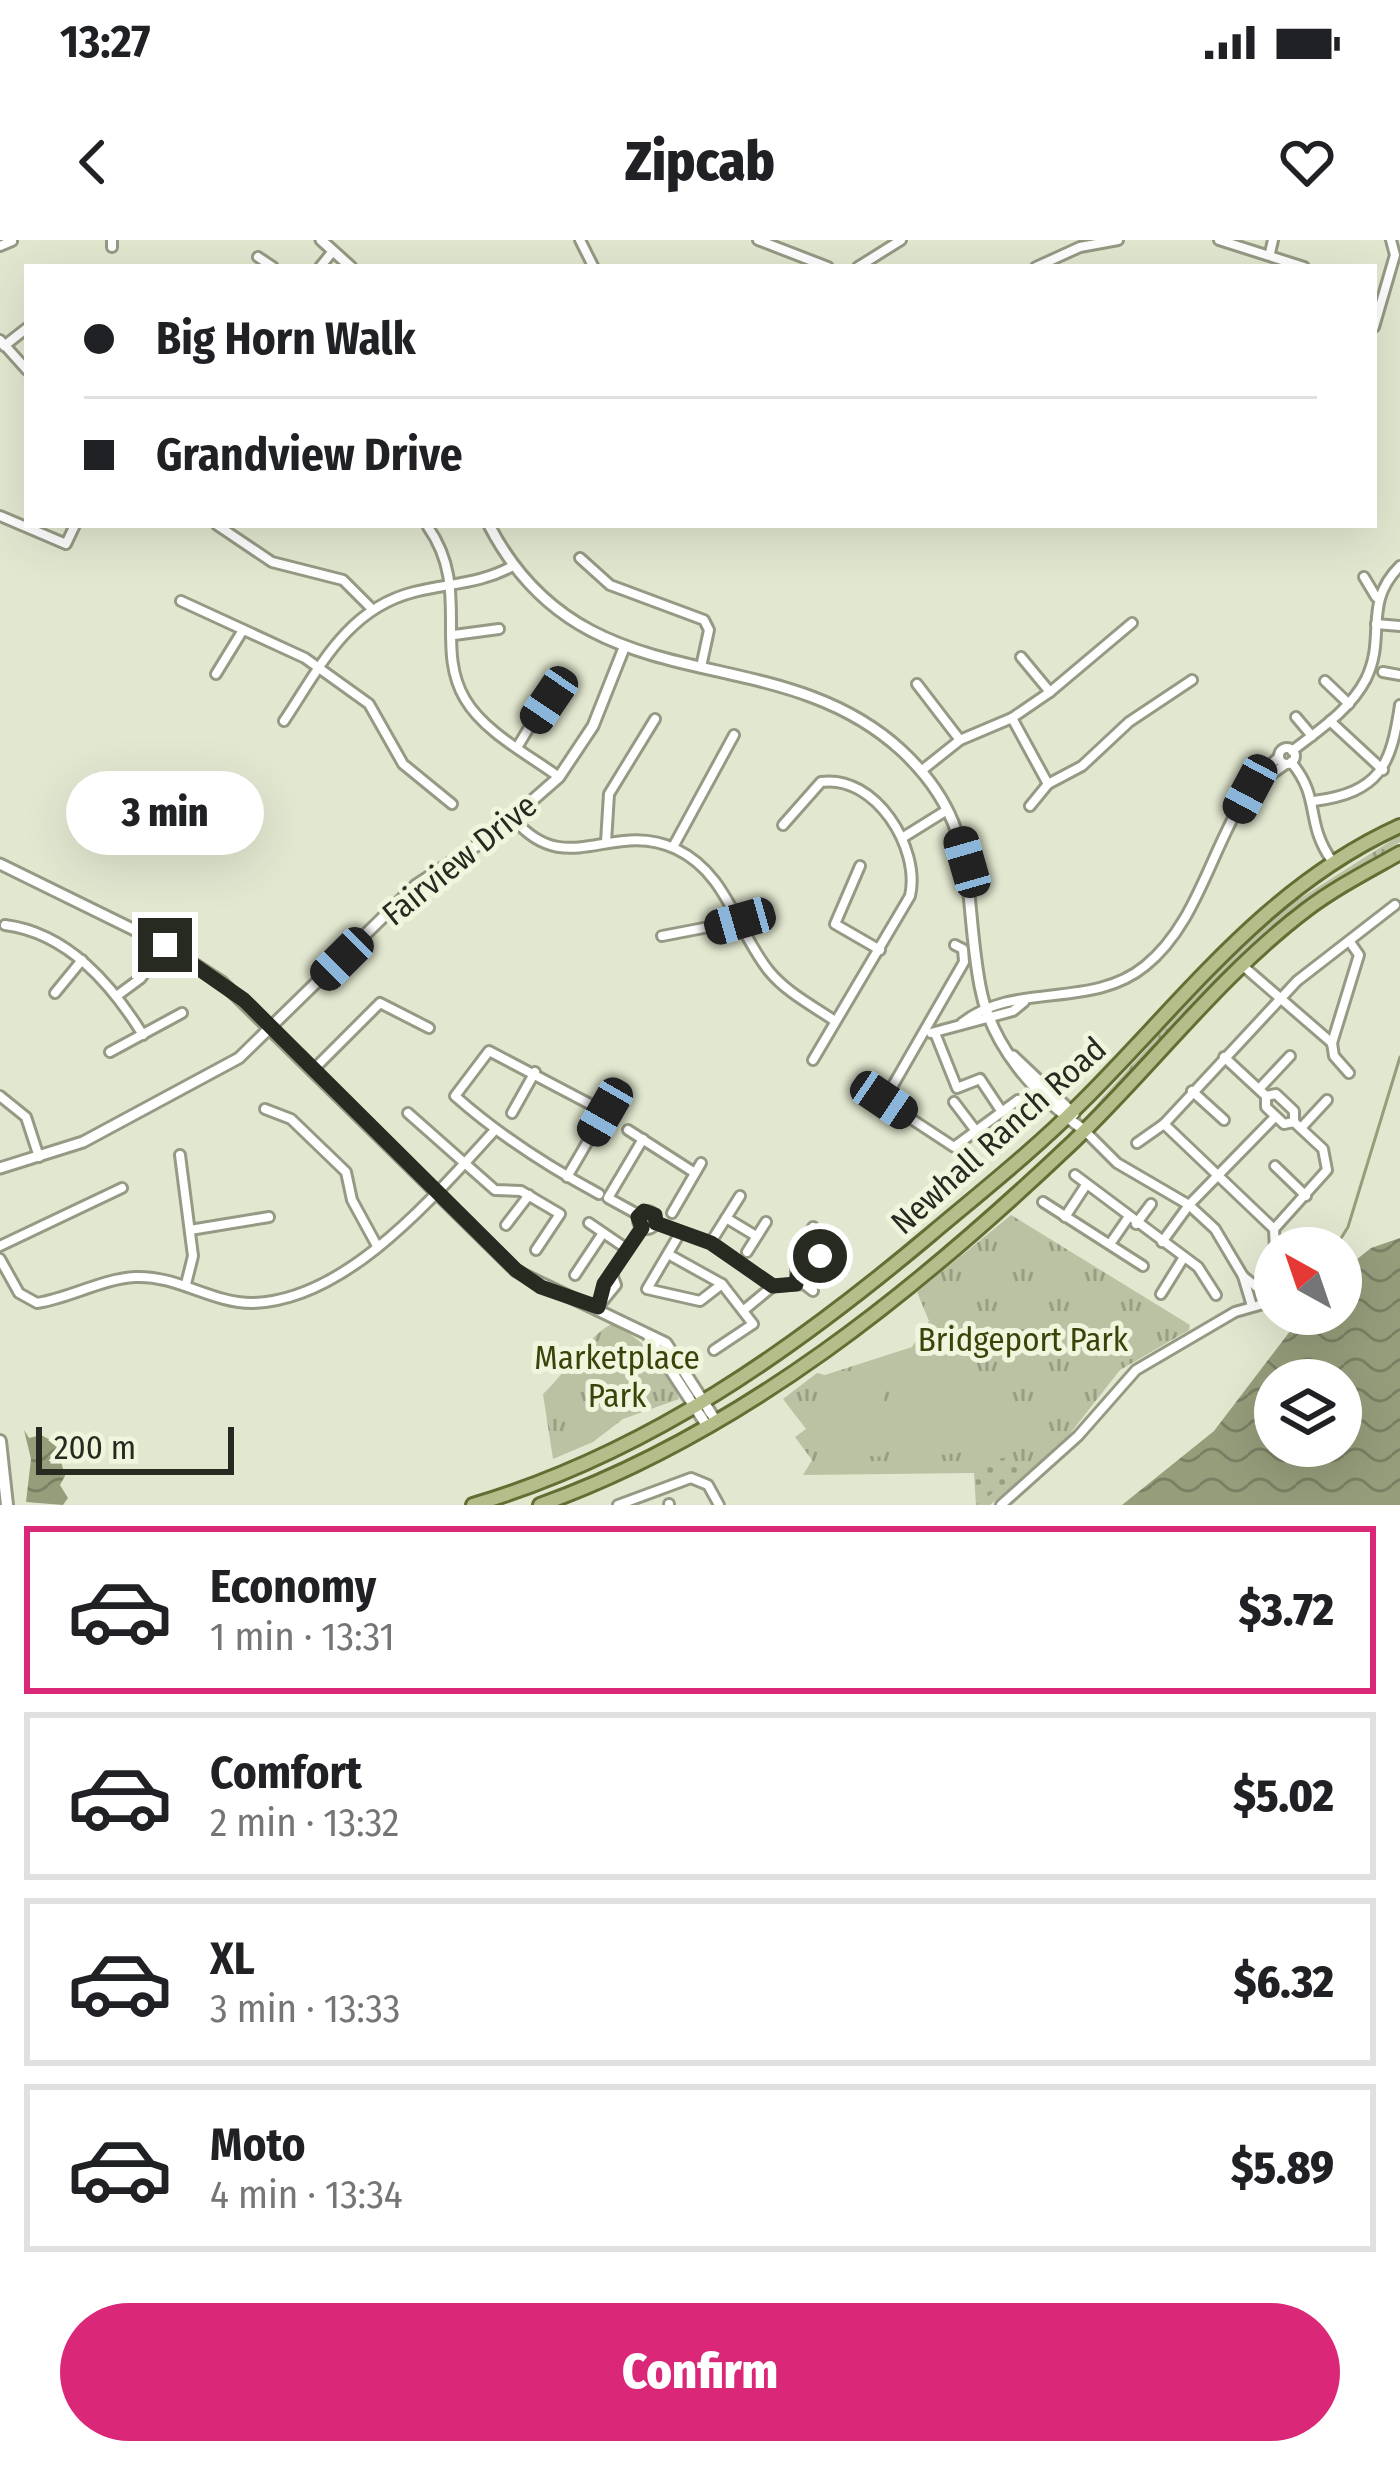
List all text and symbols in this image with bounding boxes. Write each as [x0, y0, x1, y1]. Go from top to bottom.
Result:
text: 13:27 [60, 15, 150, 69]
icon: back [60, 129, 126, 195]
icon: heart [1274, 129, 1340, 195]
text: Zipcab [625, 130, 775, 194]
text: Big Horn Walk [156, 312, 416, 366]
text: Grandview Drive [156, 428, 463, 482]
car [514, 660, 584, 740]
car [1217, 749, 1283, 829]
callout: 3 min [66, 771, 264, 855]
street label: Fairview Drive [374, 785, 545, 934]
text: 3 min [122, 790, 208, 836]
car [940, 822, 994, 902]
car [700, 894, 780, 948]
route end [138, 918, 192, 972]
car [304, 921, 380, 997]
street label: Newhall Ranch Road [883, 1029, 1114, 1243]
car [844, 1065, 924, 1135]
car [571, 1072, 639, 1152]
north arrow [1254, 1227, 1362, 1335]
map controls [1254, 1227, 1362, 1467]
route start [793, 1229, 847, 1283]
park label: Bridgeport Park [918, 1320, 1129, 1360]
park label: Marketplace Park [534, 1338, 700, 1416]
button: layers [1254, 1359, 1362, 1467]
scale bar [36, 1421, 234, 1474]
text: 200 m [54, 1428, 136, 1468]
icon: car [66, 1556, 174, 1664]
text: Economy [210, 1560, 376, 1614]
text: $3.72 [1239, 1583, 1334, 1637]
text: 1 min · 13:31 [210, 1614, 395, 1660]
icon: car [66, 1742, 174, 1850]
text: Comfort [210, 1746, 362, 1800]
text: $5.02 [1233, 1769, 1334, 1823]
text: 2 min · 13:32 [210, 1800, 399, 1846]
icon: car [66, 1928, 174, 2036]
text: XL [210, 1932, 255, 1986]
text: $6.32 [1234, 1955, 1334, 2009]
text: 3 min · 13:33 [210, 1986, 400, 2032]
icon: car [66, 2114, 174, 2222]
text: Moto [210, 2118, 306, 2172]
text: $5.89 [1231, 2141, 1334, 2195]
text: 4 min · 13:34 [210, 2172, 403, 2218]
button: Confirm [60, 2303, 1340, 2441]

